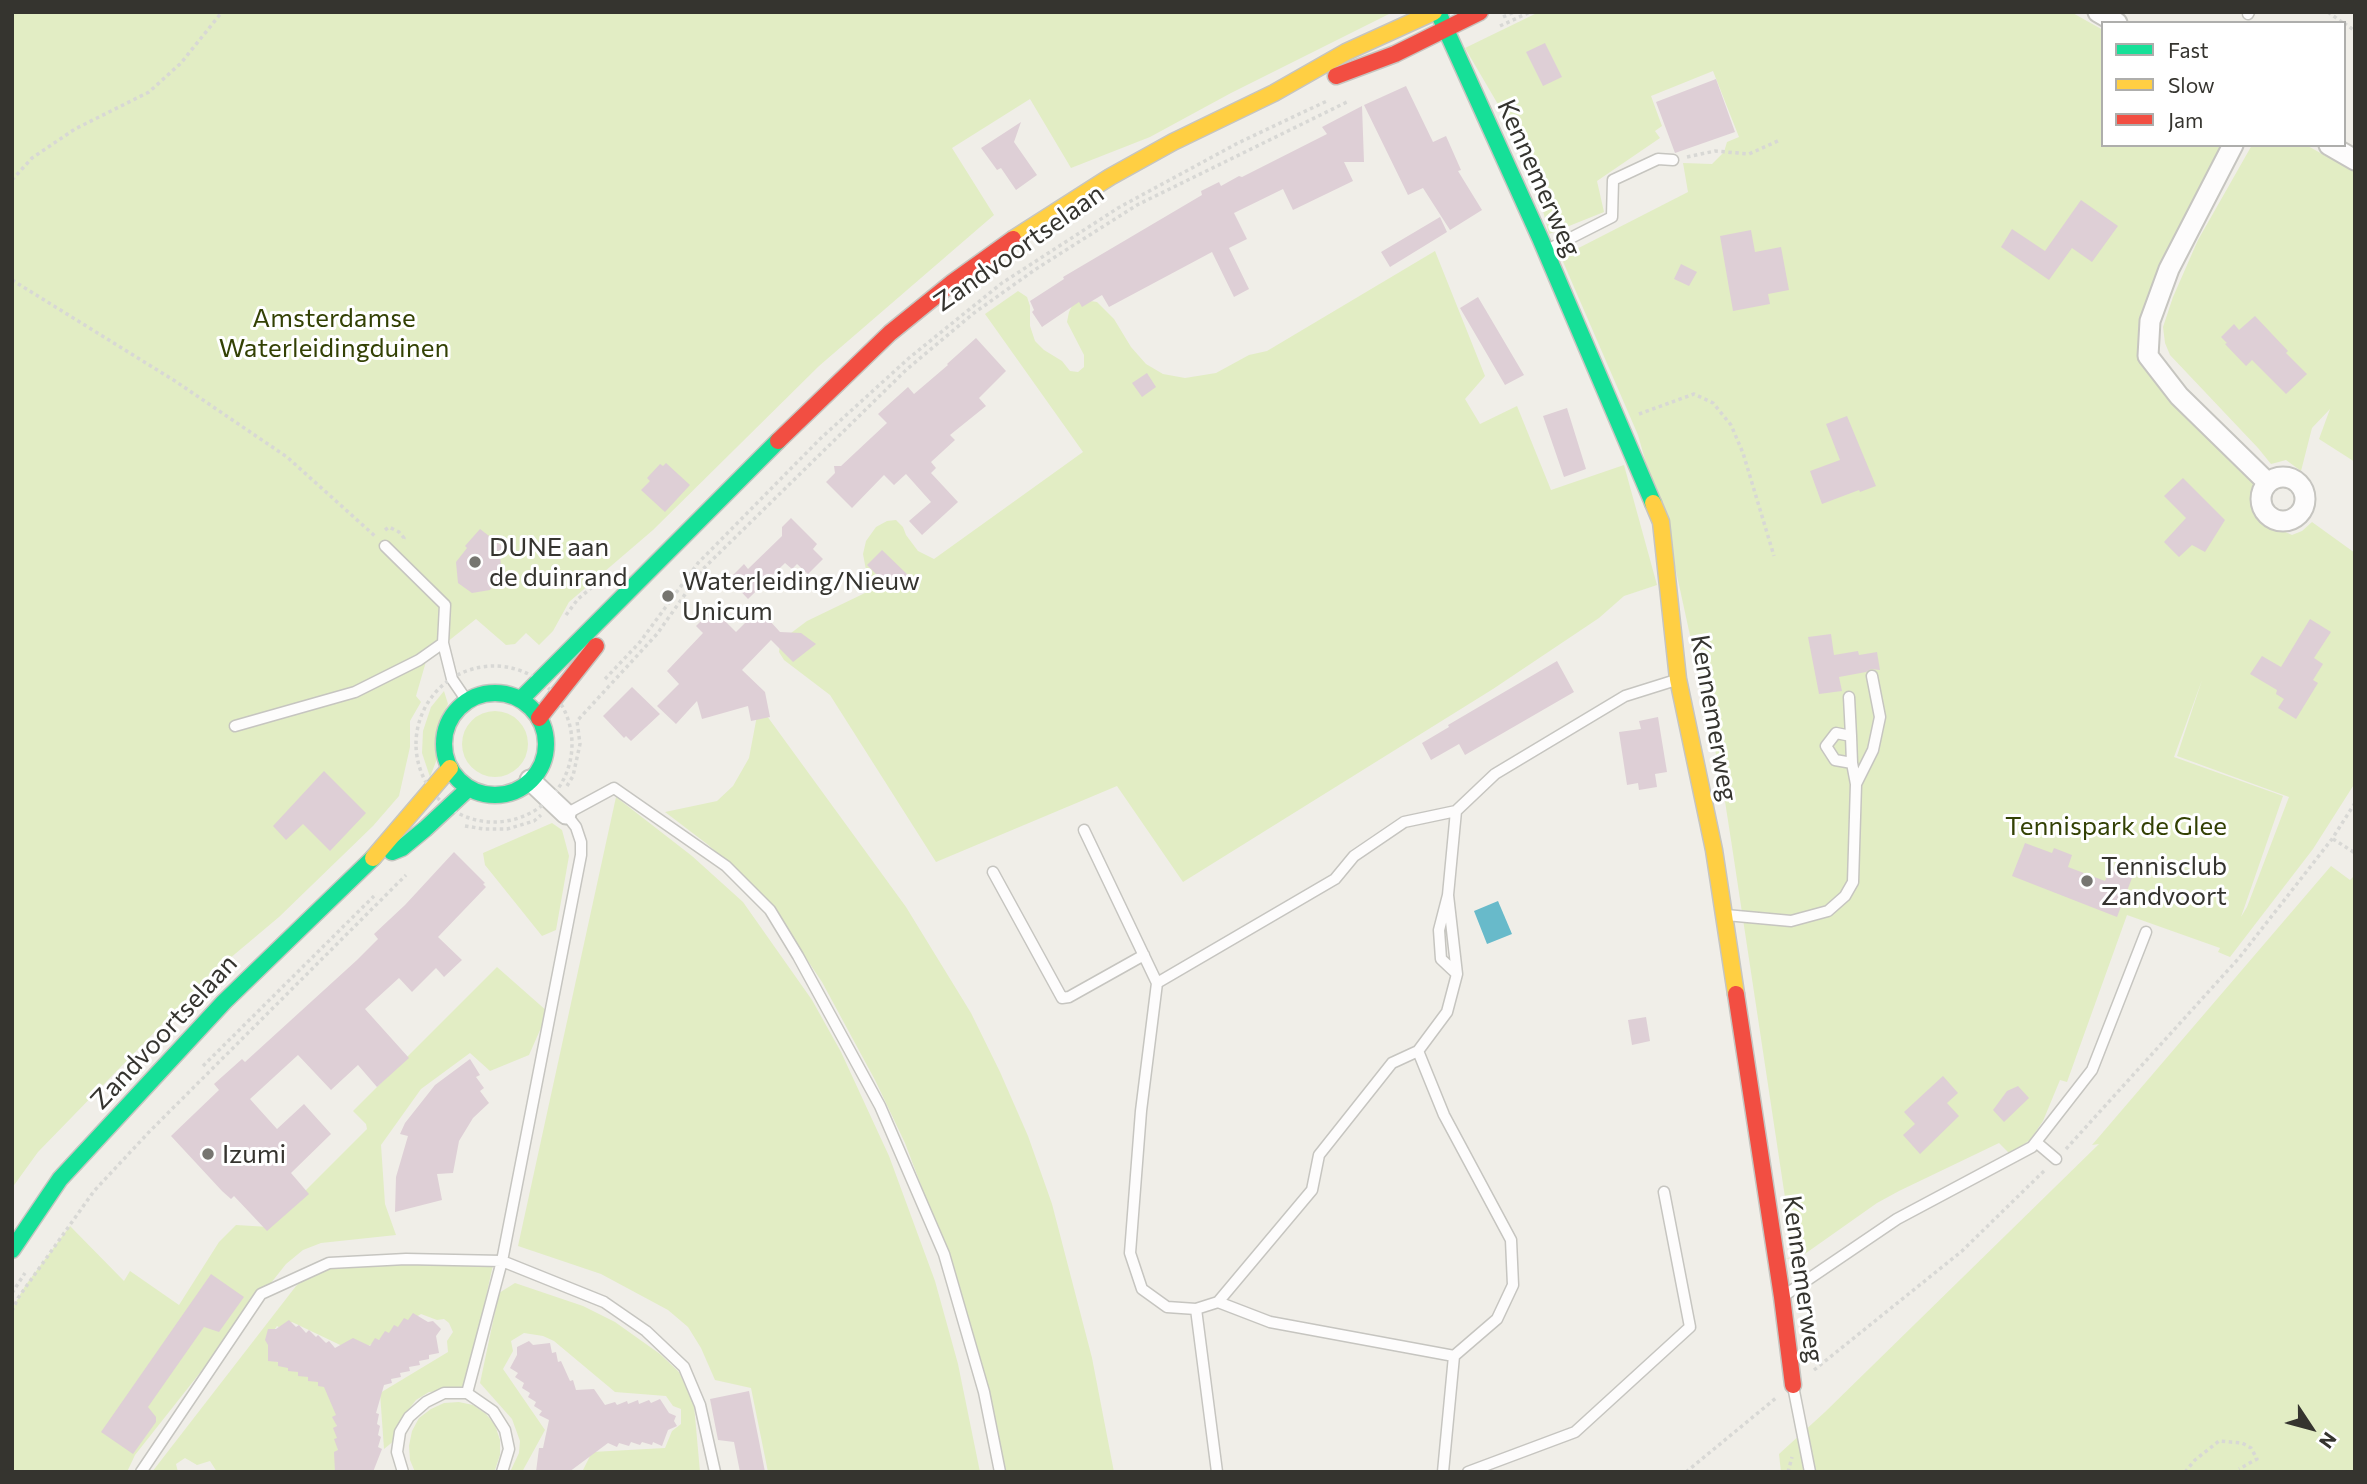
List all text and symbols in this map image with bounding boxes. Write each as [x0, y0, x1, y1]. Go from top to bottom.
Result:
legend [2101, 21, 2346, 147]
text: Fast [2168, 37, 2209, 62]
text: Slow [2168, 72, 2215, 97]
street label: Kennemerweg [1490, 95, 1588, 261]
text: Jam [2168, 107, 2203, 132]
street label: Zandvoortselaan [928, 178, 1110, 318]
park label: Amsterdamse Waterleidingduinen [219, 302, 449, 364]
place label: DUNE aan de duinrand [489, 531, 627, 592]
marker: DUNE aan de duinrand [467, 554, 483, 570]
place label: Waterleiding/Nieuw Unicum [682, 565, 920, 626]
marker: Waterleiding/Nieuw Unicum [660, 588, 676, 604]
street label: Kennemerweg [1684, 632, 1744, 804]
park label: Tennispark de Glee [2005, 810, 2227, 842]
place label: Tennisclub Zandvoort [2101, 850, 2227, 912]
marker: Tennisclub Zandvoort [2079, 873, 2095, 889]
street label: Zandvoortselaan [84, 948, 244, 1116]
place label: Izumi [222, 1138, 286, 1170]
marker: Izumi [200, 1146, 216, 1162]
street label: Kennemerweg [1776, 1193, 1830, 1365]
north arrow [2276, 1393, 2346, 1463]
text: N [2315, 1428, 2342, 1453]

